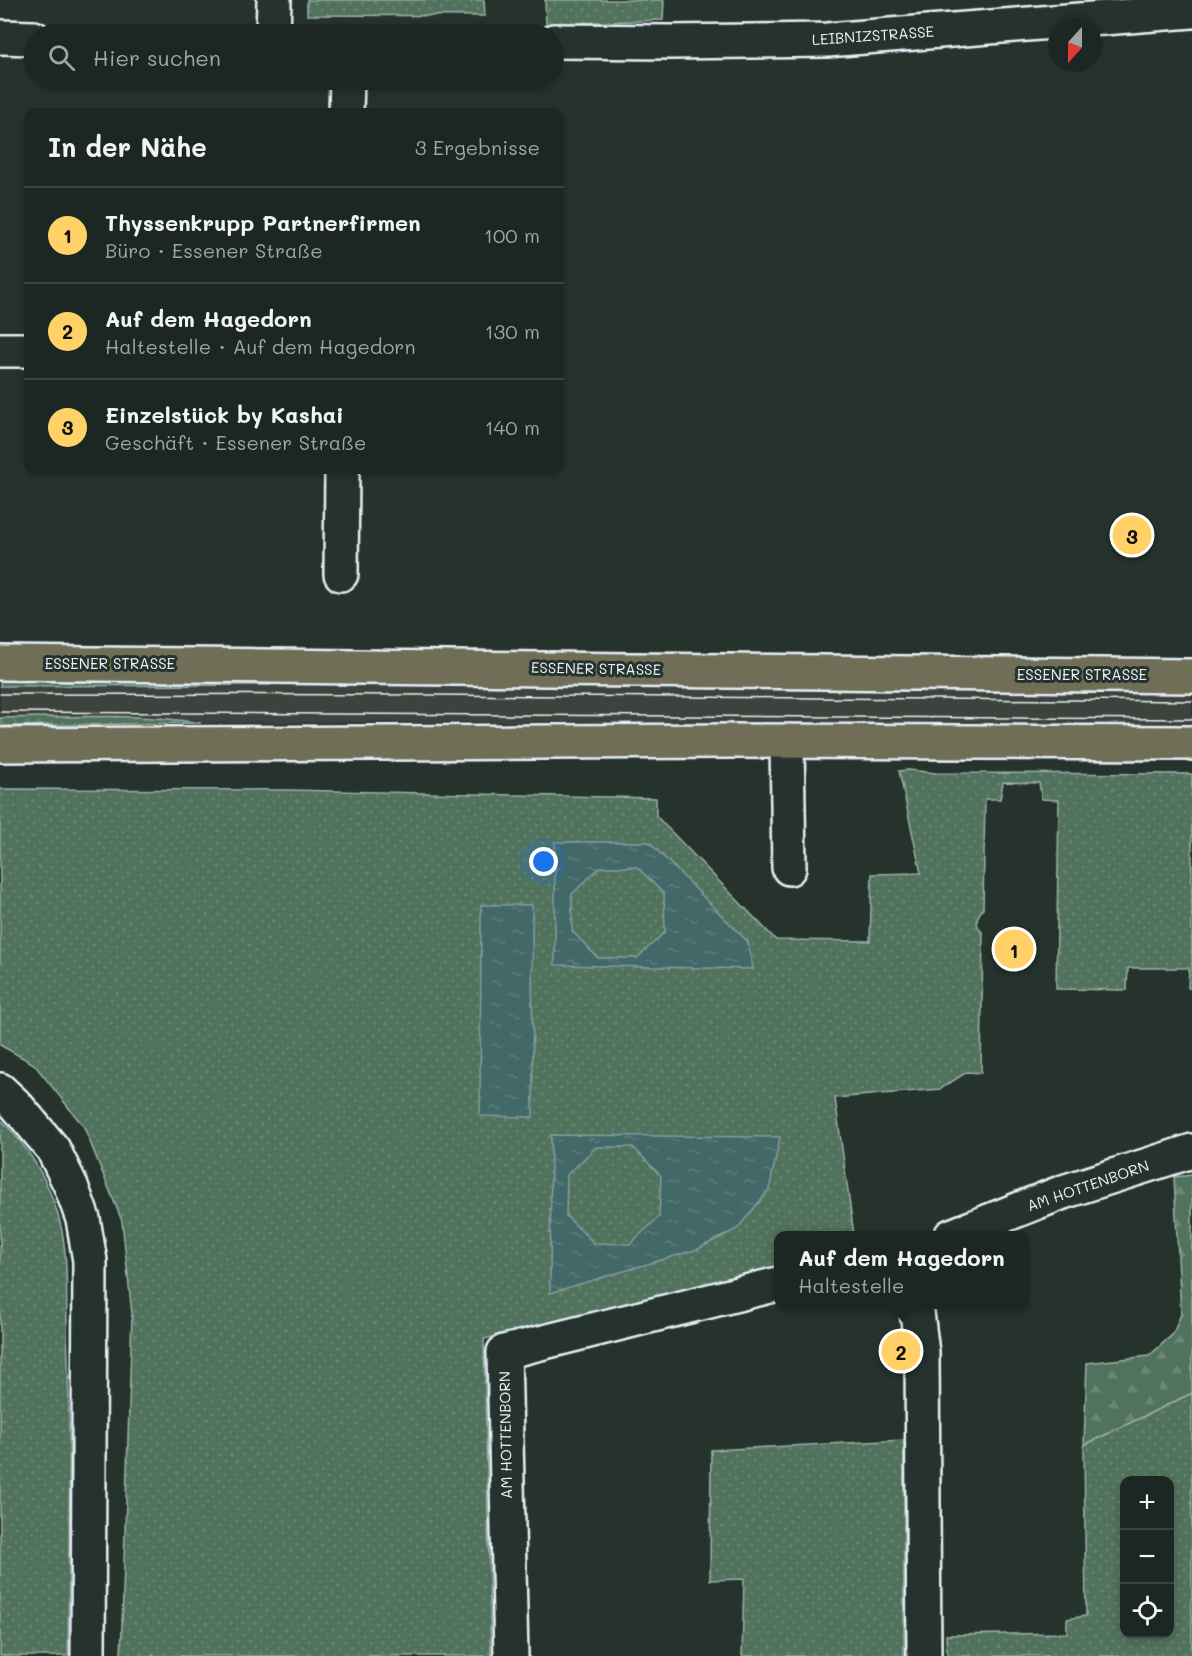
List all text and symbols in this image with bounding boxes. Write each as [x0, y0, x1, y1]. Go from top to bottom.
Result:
north arrow [1048, 18, 1102, 72]
street label: LEIBNIZSTRASSE [811, 21, 935, 49]
search box [24, 24, 564, 90]
icon: search [45, 41, 78, 74]
text: Hier suchen [93, 43, 221, 72]
text: In der Nähe [48, 130, 207, 164]
text: 3 Ergebnisse [415, 134, 540, 160]
text: Thyssenkrupp Partnerfirmen [105, 208, 421, 237]
text: 1 [63, 222, 72, 248]
text: 100 m [484, 222, 540, 248]
text: Büro · Essener Straße [105, 237, 323, 263]
text: Auf dem Hagedorn [105, 304, 312, 333]
text: 2 [62, 318, 73, 344]
text: 130 m [485, 318, 540, 344]
text: Haltestelle · Auf dem Hagedorn [105, 333, 415, 359]
text: Einzelstück by Kashai [105, 400, 344, 429]
text: 3 [62, 414, 74, 440]
text: 140 m [485, 414, 540, 440]
text: Geschäft · Essener Straße [105, 429, 366, 455]
pin: 3 [1112, 512, 1152, 558]
street label: ESSENER STRASSE [45, 653, 176, 673]
street label: ESSENER STRASSE [531, 657, 662, 679]
street label: ESSENER STRASSE [1017, 664, 1148, 684]
your location [529, 847, 558, 876]
pin: 1 [994, 926, 1034, 972]
street label: AM HOTTENBORN [1024, 1155, 1151, 1215]
popup [774, 1231, 1029, 1309]
text: Auf dem Hagedorn [798, 1243, 1005, 1272]
text: Haltestelle [798, 1272, 904, 1298]
pin: 2 [882, 1328, 920, 1374]
street label: AM HOTTENBORN [494, 1371, 516, 1499]
map controls [1120, 1476, 1174, 1638]
button: + [1120, 1476, 1174, 1530]
button: − [1120, 1530, 1174, 1584]
button: locate [1120, 1584, 1174, 1638]

